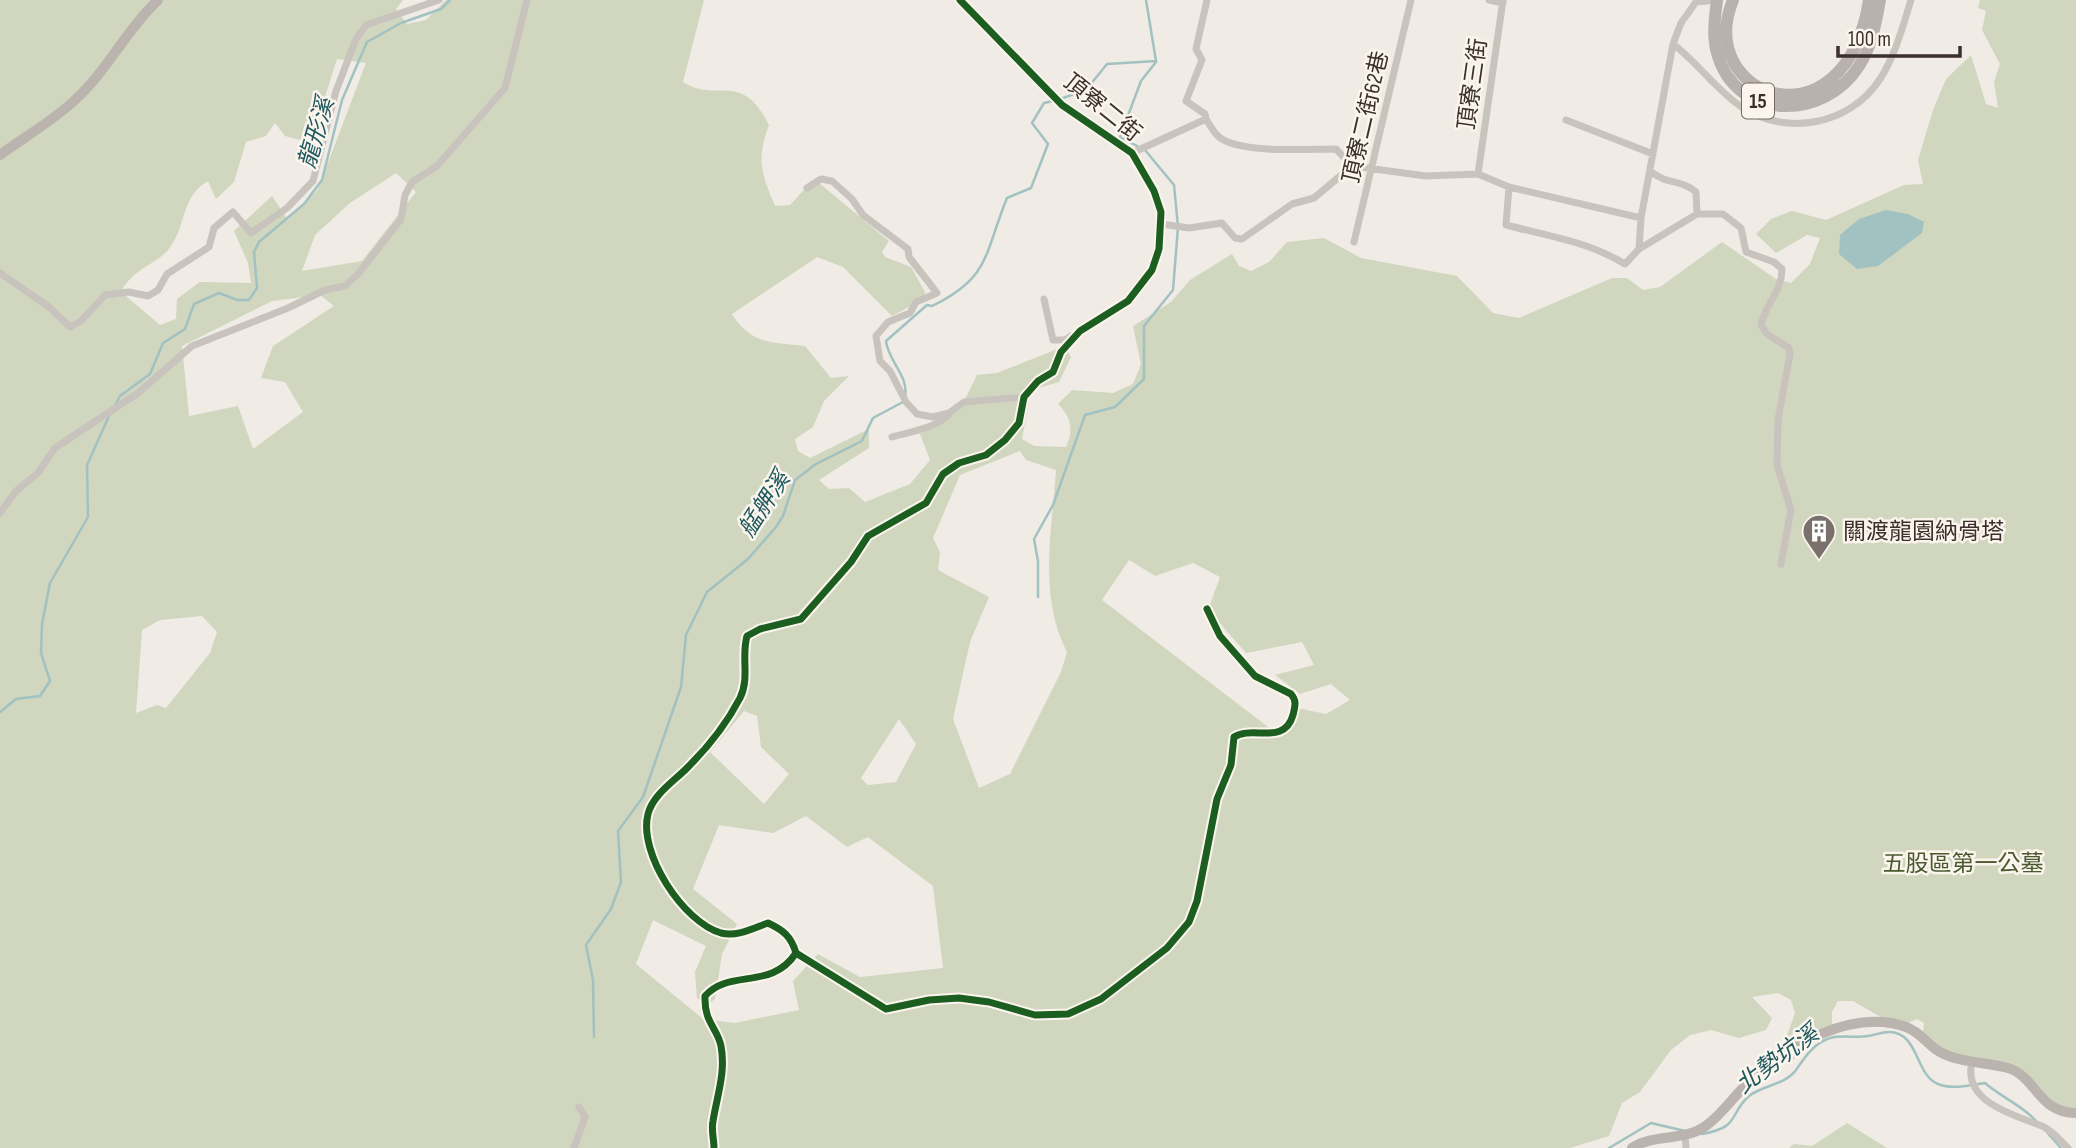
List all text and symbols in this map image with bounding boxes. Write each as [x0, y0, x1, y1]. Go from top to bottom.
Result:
scale bar [1838, 14, 1960, 58]
text: 100 m [1848, 27, 1891, 52]
street label: 頂寮三街 [1453, 37, 1493, 132]
street label: 頂寮二街62巷 [1337, 48, 1395, 186]
street label: 頂寮二街 [1058, 68, 1147, 148]
road number: 15 [1742, 84, 1774, 119]
water label: 龍形溪 [293, 92, 341, 172]
water label: 艋舺溪 [733, 464, 798, 542]
building icon: 關渡龍園納骨塔 [1800, 512, 1838, 561]
place label: 關渡龍園納骨塔 [1843, 518, 2004, 546]
park label: 五股區第一公墓 [1883, 850, 2044, 878]
water label: 北勢坑溪 [1730, 1017, 1827, 1100]

